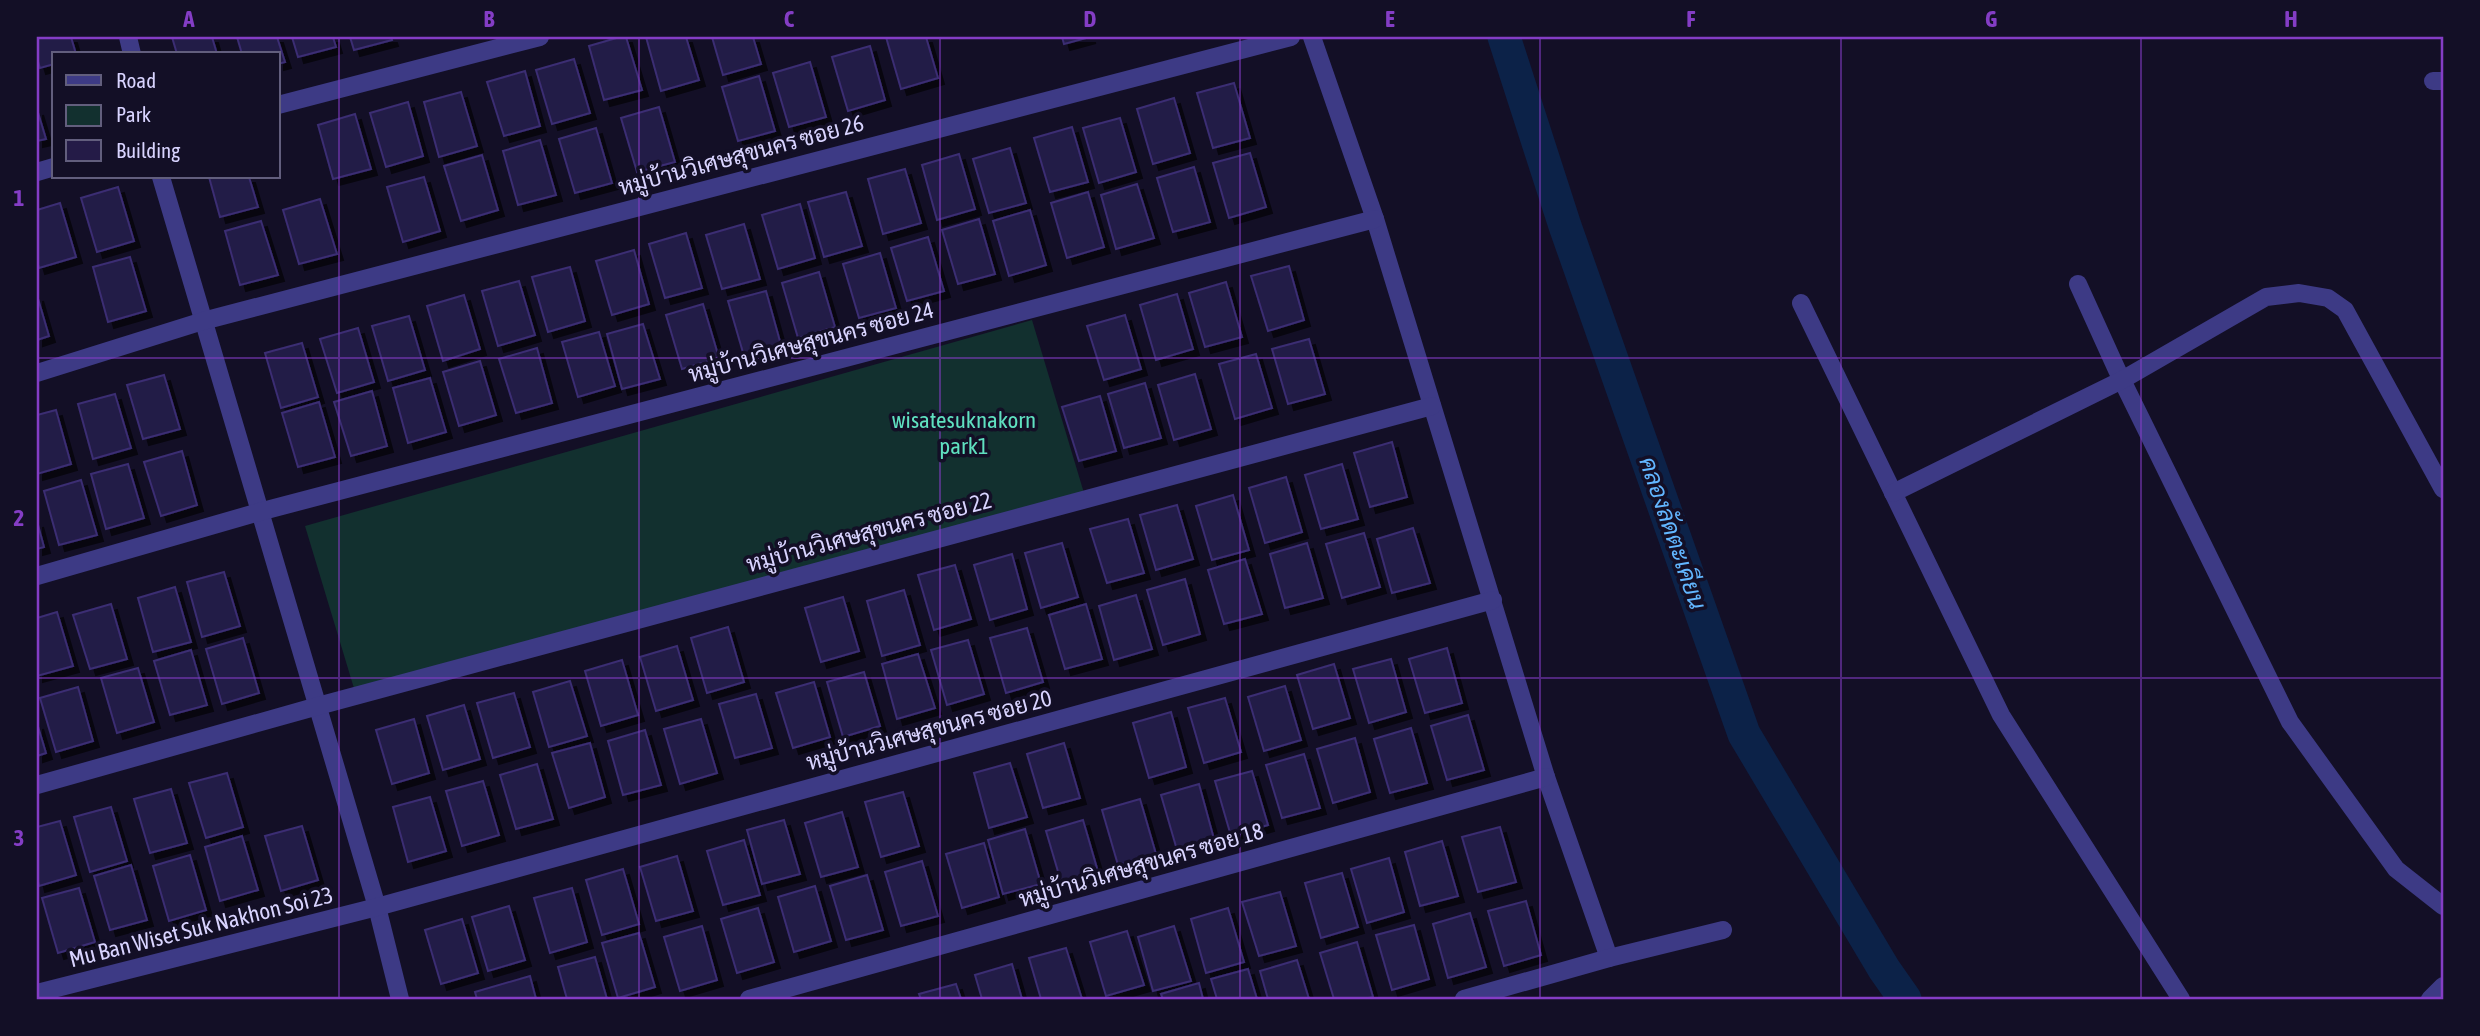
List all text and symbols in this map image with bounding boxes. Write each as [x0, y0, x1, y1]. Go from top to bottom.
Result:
text: A [182, 6, 195, 32]
text: B [484, 6, 495, 32]
text: C [784, 6, 795, 32]
text: D [1084, 6, 1097, 32]
text: E [1385, 6, 1395, 32]
text: F [1686, 6, 1696, 32]
text: G [1985, 6, 1997, 32]
text: H [2284, 6, 2298, 32]
legend [52, 52, 280, 178]
text: Road [116, 68, 156, 92]
text: Park [116, 102, 151, 126]
street label: หมู่บ้านวิเศษสุขนคร ซอย 26 [615, 108, 868, 204]
text: Building [116, 138, 180, 162]
text: 1 [14, 185, 25, 211]
street label: หมู่บ้านวิเศษสุขนคร ซอย 24 [685, 295, 938, 391]
park label: wisatesuknakorn park1 [892, 407, 1036, 459]
water label: คลองลัดตะเคียน [1634, 453, 1713, 613]
street label: หมู่บ้านวิเศษสุขนคร ซอย 22 [743, 485, 996, 581]
text: 2 [14, 505, 24, 531]
street label: หมู่บ้านวิเศษสุขนคร ซอย 20 [803, 683, 1056, 779]
street label: หมู่บ้านวิเศษสุขนคร ซอย 18 [1015, 816, 1267, 916]
text: 3 [14, 825, 24, 851]
street label: Mu Ban Wiset Suk Nakhon Soi 23 [66, 882, 336, 972]

